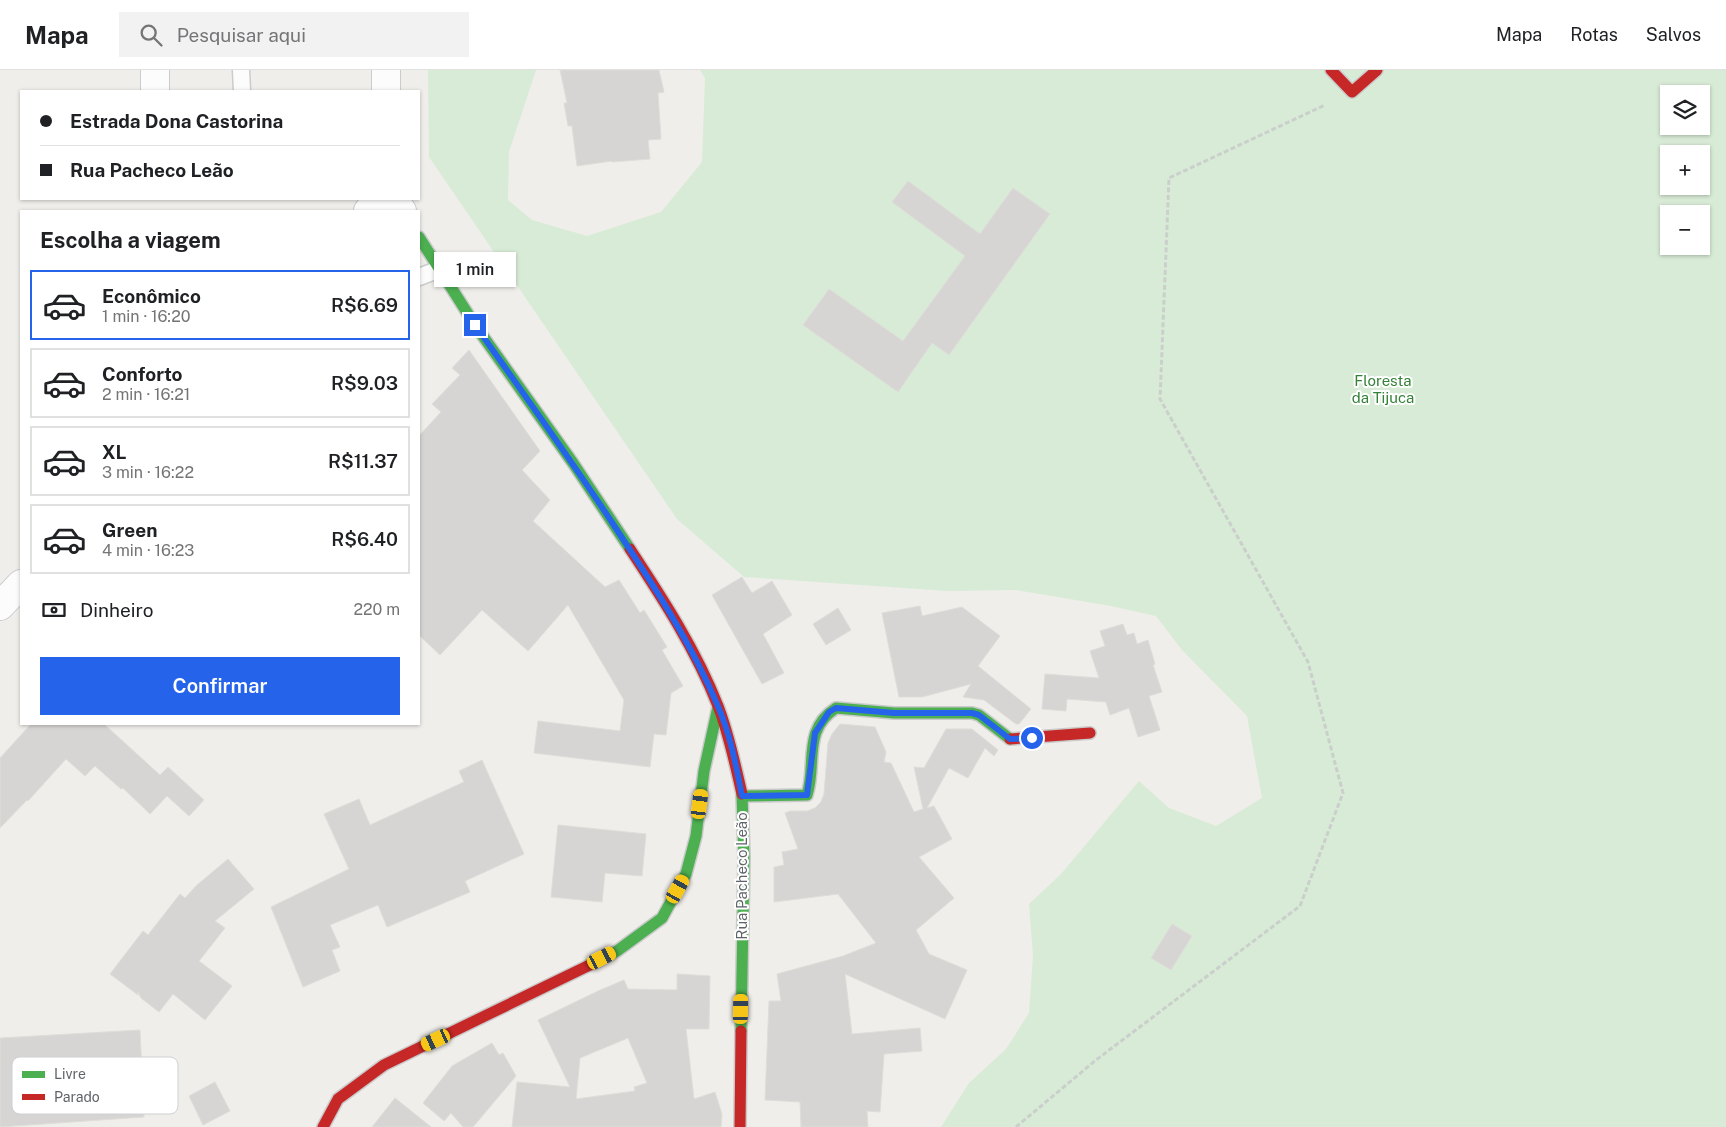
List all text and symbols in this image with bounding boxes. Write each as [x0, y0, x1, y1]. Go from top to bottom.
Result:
search box [119, 12, 469, 57]
text: Mapa [25, 21, 89, 49]
icon: search [137, 21, 165, 49]
text: Pesquisar aqui [177, 24, 306, 46]
text: Mapa [1496, 24, 1542, 45]
text: Rotas [1570, 24, 1618, 45]
text: Salvos [1646, 24, 1701, 45]
map controls [1660, 85, 1710, 255]
button: layers [1660, 85, 1710, 135]
text: Estrada Dona Castorina [70, 110, 283, 132]
button: + [1660, 145, 1710, 195]
text: Rua Pacheco Leão [70, 159, 234, 181]
button: − [1660, 205, 1710, 255]
text: Escolha a viagem [40, 227, 221, 253]
callout: 1 min [434, 252, 516, 288]
text: 1 min [456, 260, 494, 279]
icon: car [42, 283, 87, 328]
text: Econômico [102, 285, 201, 307]
text: R$6.69 [331, 294, 398, 316]
text: 1 min · 16:20 [102, 307, 191, 326]
route end [464, 314, 486, 336]
icon: car [42, 361, 87, 406]
text: Conforto [102, 363, 182, 385]
text: R$9.03 [331, 372, 398, 394]
park label: Floresta da Tijuca [1352, 372, 1414, 406]
text: 2 min · 16:21 [102, 385, 190, 404]
icon: car [42, 439, 87, 484]
text: XL [102, 441, 127, 463]
text: R$11.37 [328, 450, 398, 472]
text: 3 min · 16:22 [102, 463, 194, 482]
icon: car [42, 517, 87, 562]
text: Green [102, 519, 157, 541]
text: R$6.40 [331, 528, 398, 550]
text: 4 min · 16:23 [102, 541, 194, 560]
icon: cash [40, 596, 68, 624]
text: Dinheiro [80, 599, 154, 621]
text: 220 m [353, 600, 400, 619]
button: Confirmar [40, 657, 400, 715]
route start [1021, 727, 1043, 749]
car [690, 788, 709, 820]
street label: Rua Pacheco Leão [733, 812, 750, 940]
car [664, 872, 691, 906]
car [585, 945, 618, 971]
car [733, 994, 748, 1024]
car [419, 1027, 452, 1053]
legend [12, 1057, 178, 1114]
text: Livre [54, 1066, 86, 1082]
text: Parado [54, 1089, 100, 1105]

